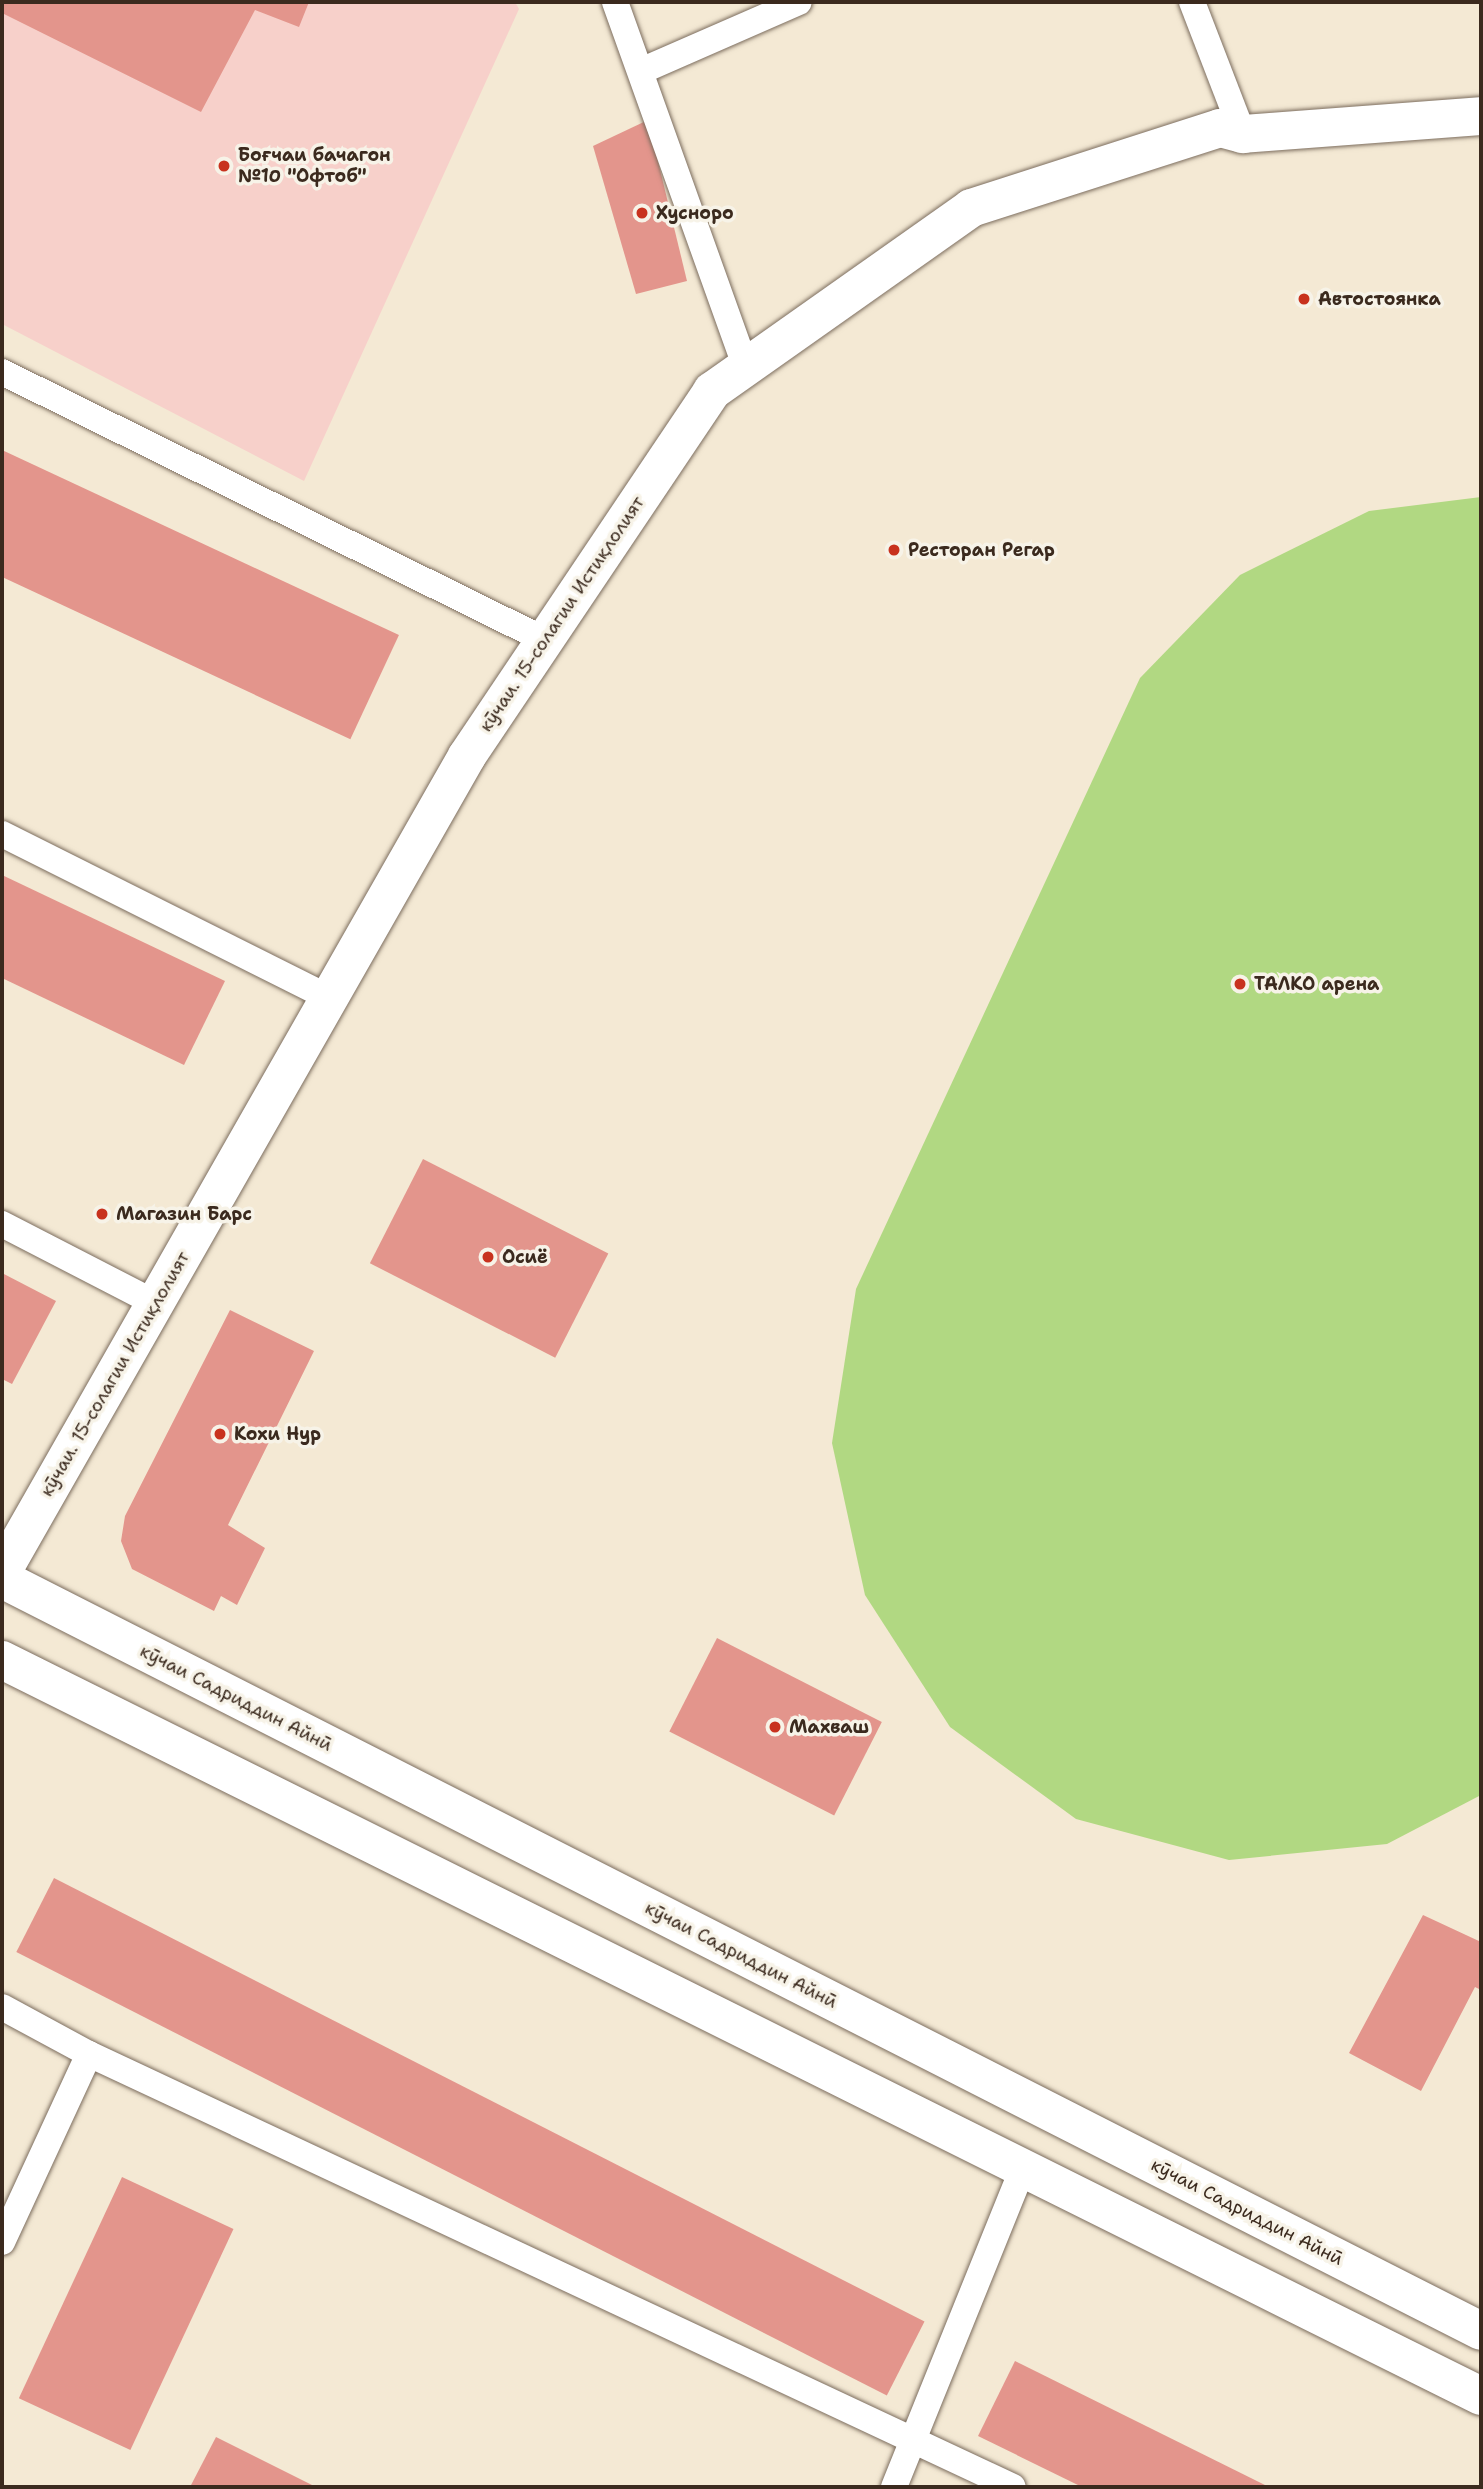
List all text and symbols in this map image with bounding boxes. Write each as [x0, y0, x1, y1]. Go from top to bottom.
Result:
place label: Боғчаи бачагон №10 "Офтоб" [238, 145, 391, 188]
marker: Боғчаи бачагон №10 "Офтоб" [216, 158, 232, 174]
place label: Хусноро [656, 202, 734, 224]
marker: Хусноро [634, 205, 650, 221]
place label: Автостоянка [1318, 288, 1441, 310]
marker: Автостоянка [1296, 291, 1312, 307]
street label: кӯчаи. 15-солагии Истиқлолият [475, 492, 649, 736]
place label: Ресторан Регар [908, 539, 1055, 561]
marker: Ресторан Регар [886, 542, 902, 558]
place label: ТАЛКО арена [1254, 973, 1379, 995]
marker: ТАЛКО арена [1232, 976, 1248, 992]
place label: Магазин Барс [116, 1203, 252, 1225]
marker: Магазин Барс [94, 1206, 110, 1222]
place label: Осиё [502, 1246, 548, 1268]
street label: кӯчаи. 15-солагии Истиқлолият [36, 1248, 194, 1500]
marker: Осиё [480, 1249, 496, 1265]
place label: Кохи Нур [234, 1423, 321, 1445]
marker: Кохи Нур [212, 1426, 228, 1442]
street label: кӯчаи Садриддин Айнӣ [136, 1640, 336, 1756]
place label: Махваш [789, 1716, 869, 1738]
marker: Махваш [767, 1719, 783, 1735]
street label: кӯчаи Садриддин Айнӣ [641, 1897, 841, 2013]
street label: кӯчаи Садриддин Айнӣ [1147, 2154, 1347, 2270]

